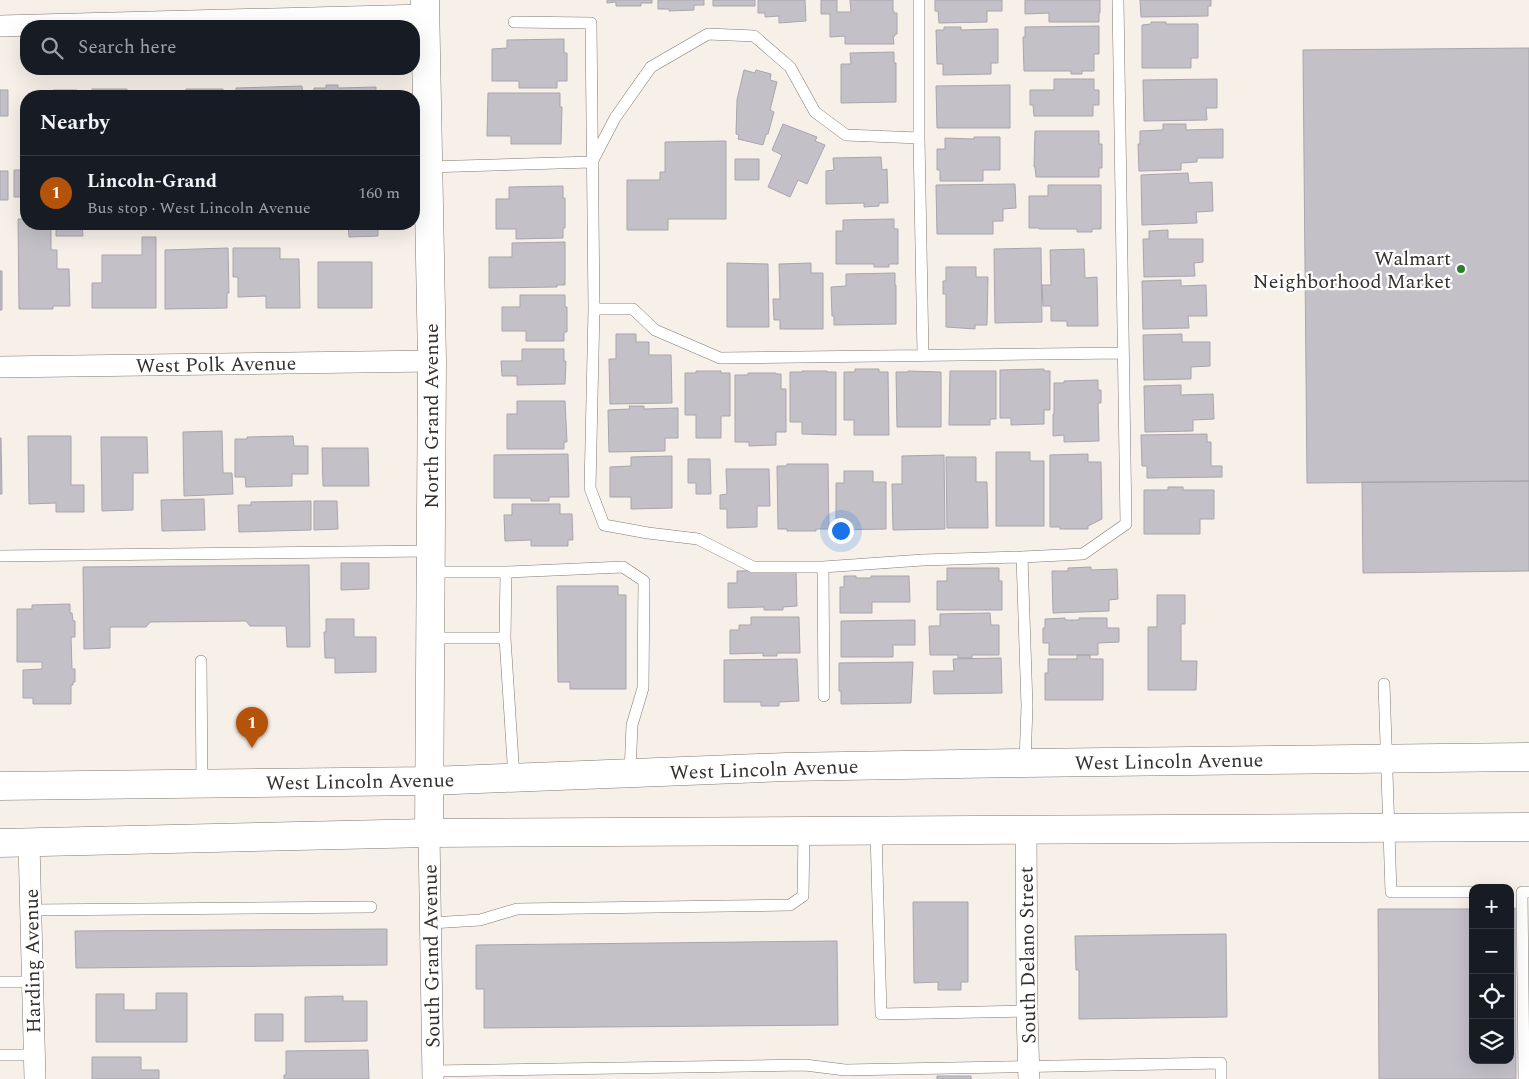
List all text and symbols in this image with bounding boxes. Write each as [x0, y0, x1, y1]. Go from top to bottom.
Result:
search box [20, 20, 420, 75]
text: Search here [78, 33, 177, 62]
icon: search [38, 34, 66, 62]
text: Nearby [40, 107, 110, 139]
text: Lincoln-Grand [87, 167, 217, 196]
text: 1 [52, 181, 60, 205]
text: 160 m [358, 181, 400, 205]
text: Bus stop · West Lincoln Avenue [87, 196, 311, 220]
place label: Walmart Neighborhood Market [1253, 244, 1451, 297]
marker: Walmart Neighborhood Market [1455, 263, 1467, 275]
street label: North Grand Avenue [417, 323, 447, 509]
street label: West Polk Avenue [135, 349, 297, 381]
your location [828, 518, 854, 544]
pin: 1 [236, 707, 268, 748]
street label: West Lincoln Avenue [1074, 745, 1264, 779]
street label: West Lincoln Avenue [669, 752, 859, 788]
street label: West Lincoln Avenue [265, 765, 455, 799]
street label: South Grand Avenue [415, 864, 449, 1048]
street label: South Delano Street [1011, 866, 1045, 1044]
map controls [1469, 884, 1514, 1064]
button: + [1469, 884, 1514, 929]
street label: Harding Avenue [17, 888, 49, 1034]
button: − [1469, 929, 1514, 974]
button: locate [1469, 974, 1514, 1019]
button: layers [1469, 1019, 1514, 1064]

